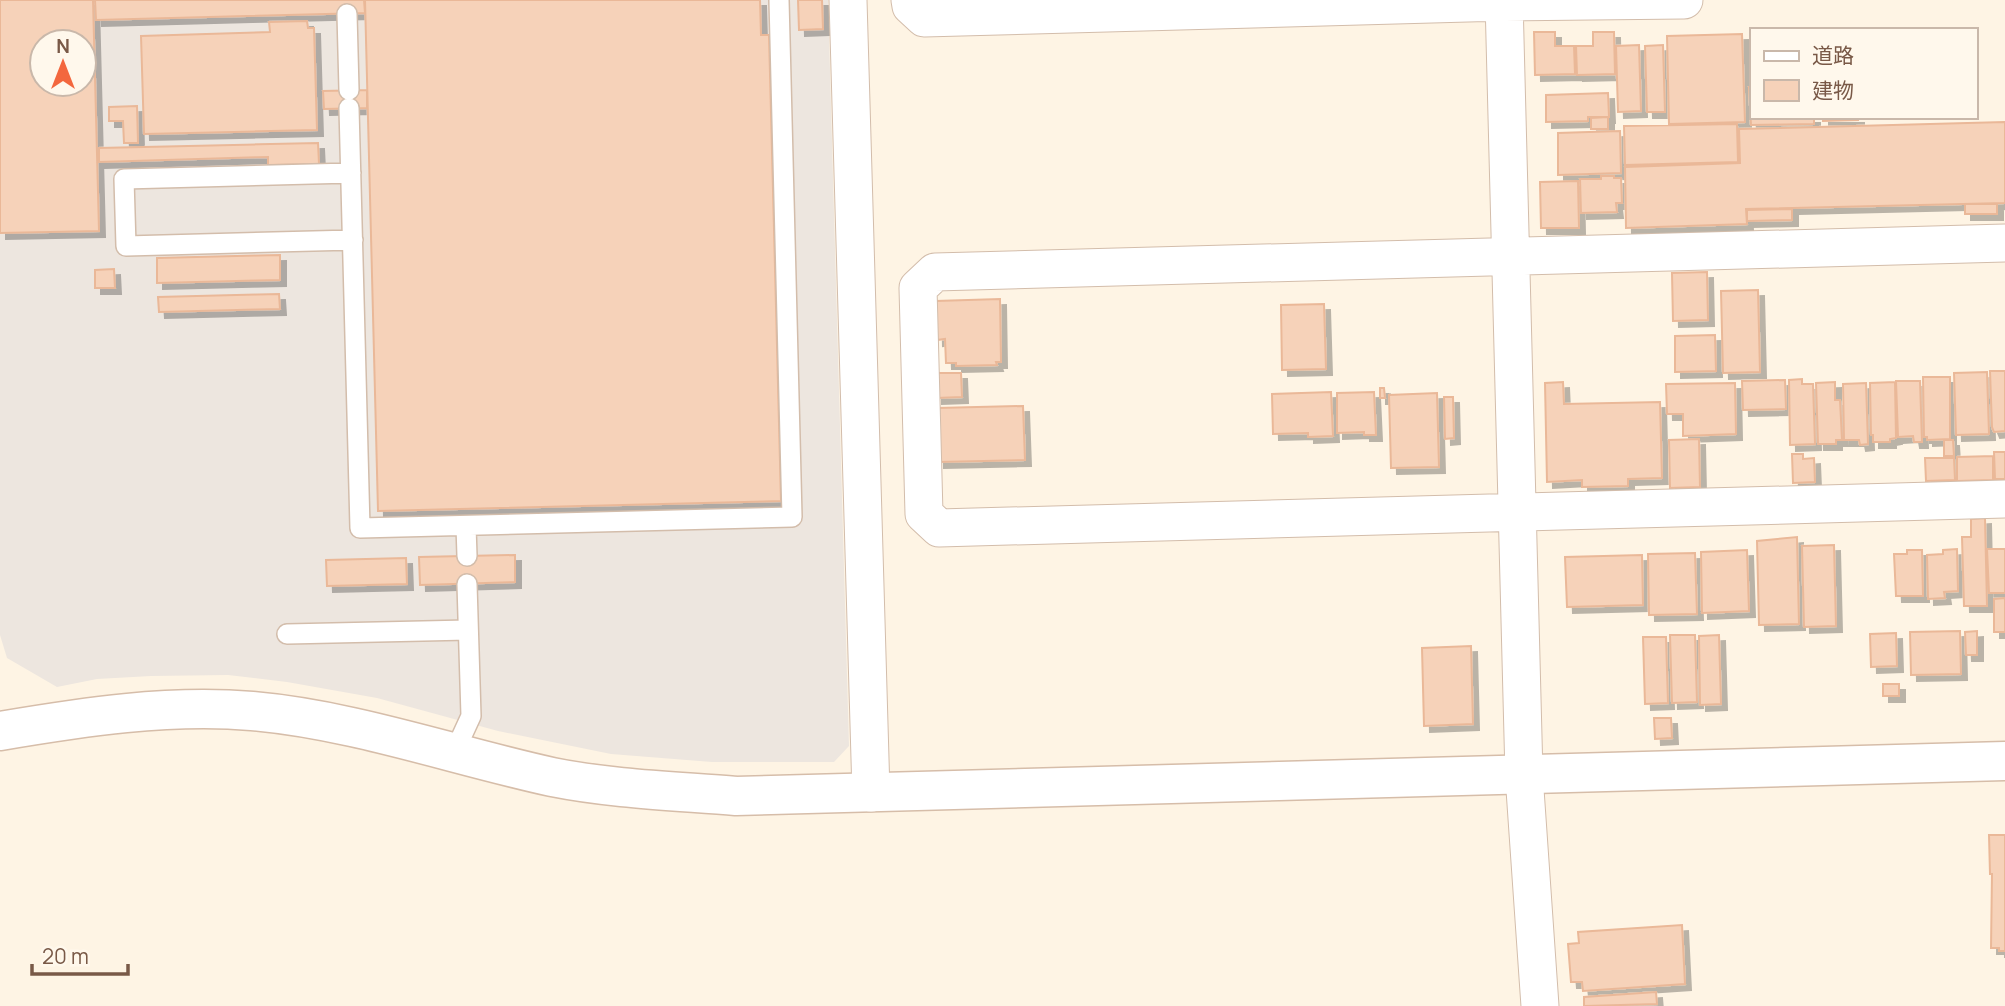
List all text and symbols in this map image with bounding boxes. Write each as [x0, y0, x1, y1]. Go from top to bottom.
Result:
north arrow [28, 28, 98, 98]
legend [1750, 28, 1977, 119]
text: N [56, 33, 70, 59]
text: 道路 [1812, 41, 1854, 69]
text: 建物 [1812, 76, 1854, 104]
scale bar [32, 932, 128, 976]
text: 20 m [42, 942, 89, 970]

